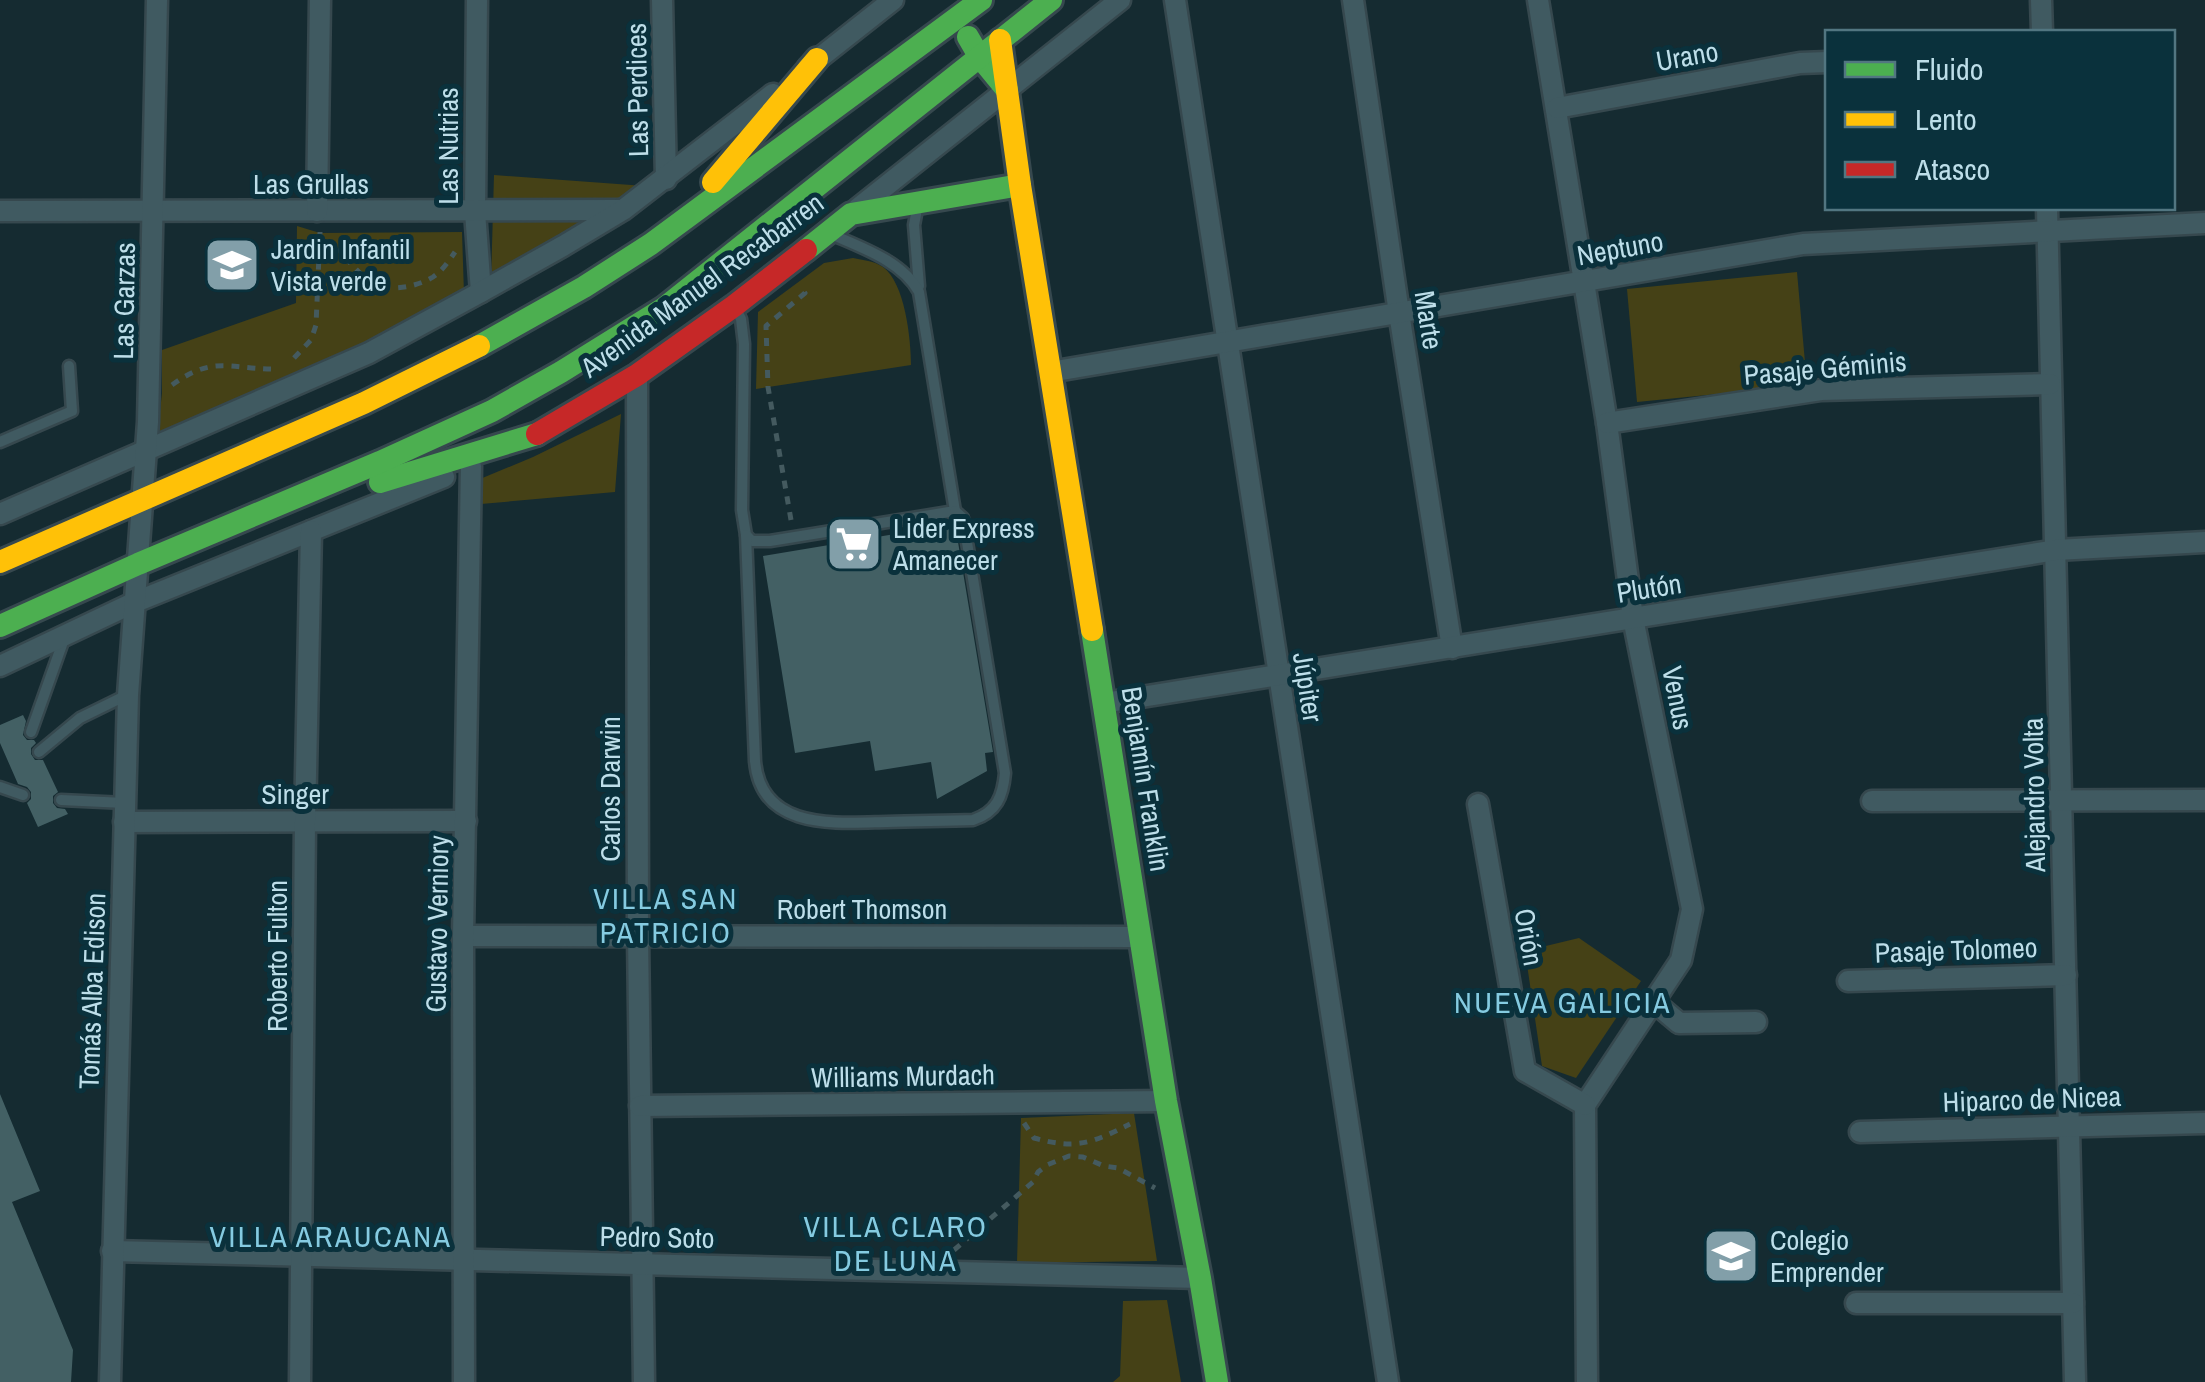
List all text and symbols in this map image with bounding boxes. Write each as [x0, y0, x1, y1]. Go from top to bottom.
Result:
street label: Las Perdices [617, 23, 657, 157]
legend [1825, 30, 2175, 210]
street label: Urano [1653, 32, 1721, 80]
text: Fluido [1915, 49, 1983, 89]
street label: Las Nutrias [429, 87, 467, 205]
text: Lento [1915, 99, 1977, 139]
text: Atasco [1914, 149, 1990, 189]
street label: Las Grullas [253, 165, 369, 203]
street label: Avenida Manuel Recabarren [572, 184, 831, 387]
street label: Neptuno [1574, 222, 1666, 274]
place label: Jardin Infantil Vista verde [271, 230, 410, 300]
school or university icon: Jardin Infantil Vista verde [202, 235, 262, 295]
street label: Las Garzas [104, 242, 144, 360]
street label: Marte [1406, 288, 1452, 352]
street label: Pasaje Géminis [1742, 342, 1908, 394]
place label: Lider Express Amanecer [892, 509, 1035, 579]
supermarket icon: Lider Express Amanecer [824, 514, 884, 574]
street label: Plutón [1614, 564, 1684, 612]
street label: Júpiter [1284, 649, 1332, 725]
street label: Venus [1653, 663, 1703, 733]
street label: Benjamín Franklin [1113, 684, 1179, 874]
street label: Carlos Darwin [591, 716, 629, 862]
street label: Alejandro Volta [2014, 717, 2054, 874]
street label: Singer [261, 775, 329, 813]
street label: Gustavo Verniory [416, 834, 458, 1013]
district label: VILLA SAN PATRICIO [593, 878, 739, 952]
street label: Roberto Fulton [258, 880, 296, 1032]
street label: Robert Thomson [777, 890, 947, 928]
street label: Tomás Alba Edison [70, 892, 114, 1090]
street label: Orión [1505, 905, 1553, 969]
street label: Pasaje Tolomeo [1874, 928, 2038, 972]
district label: NUEVA GALICIA [1454, 982, 1672, 1022]
street label: Williams Murdach [811, 1055, 995, 1097]
street label: Hiparco de Nicea [1942, 1077, 2122, 1121]
district label: VILLA CLARO DE LUNA [804, 1206, 988, 1280]
district label: VILLA ARAUCANA [210, 1216, 452, 1256]
street label: Pedro Soto [599, 1217, 715, 1257]
place label: Colegio Emprender [1770, 1221, 1884, 1291]
school or university icon: Colegio Emprender [1701, 1226, 1761, 1286]

